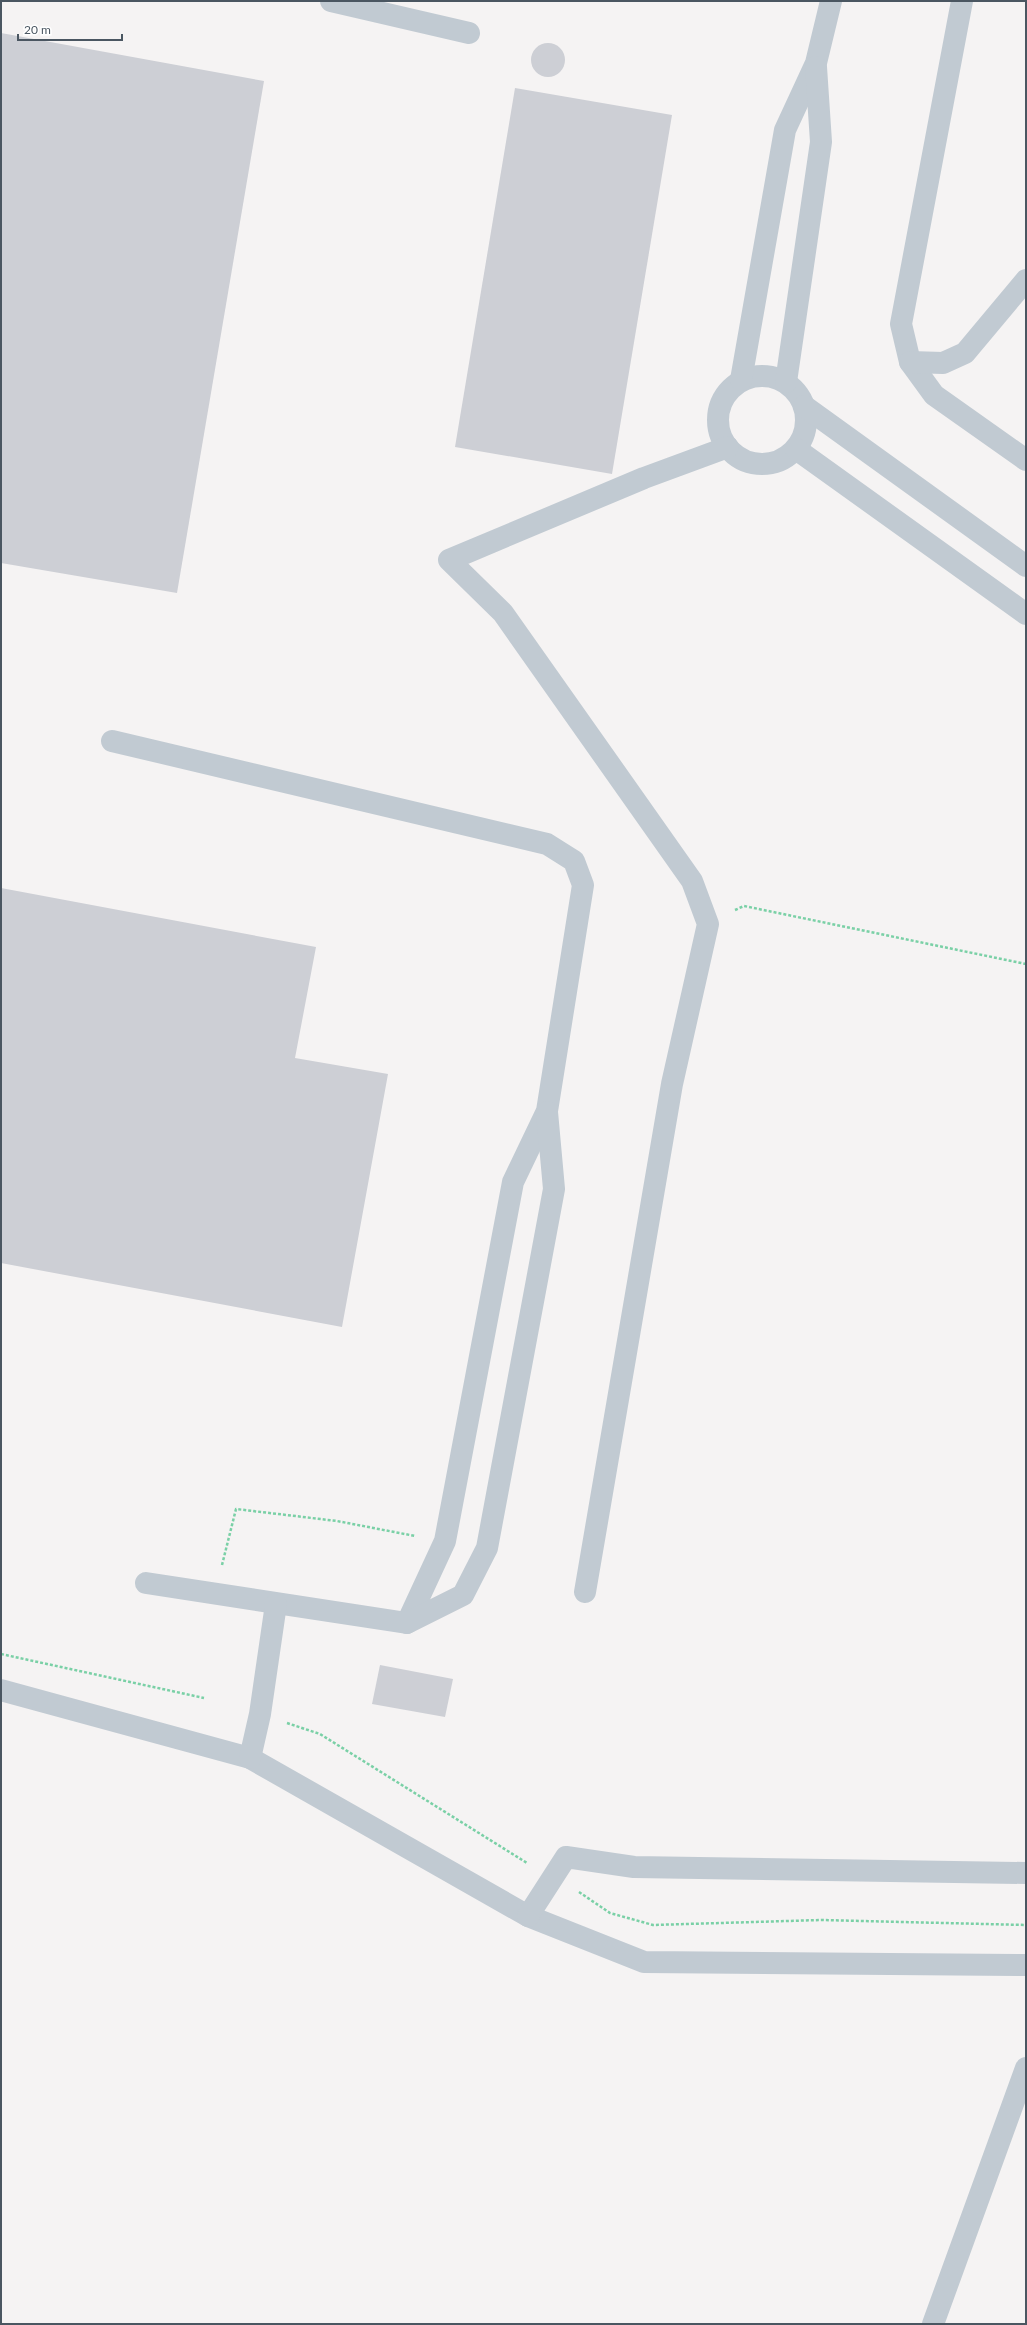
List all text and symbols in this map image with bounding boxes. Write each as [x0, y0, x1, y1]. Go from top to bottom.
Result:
scale bar [18, 16, 122, 42]
text: 20 m [24, 22, 51, 37]

